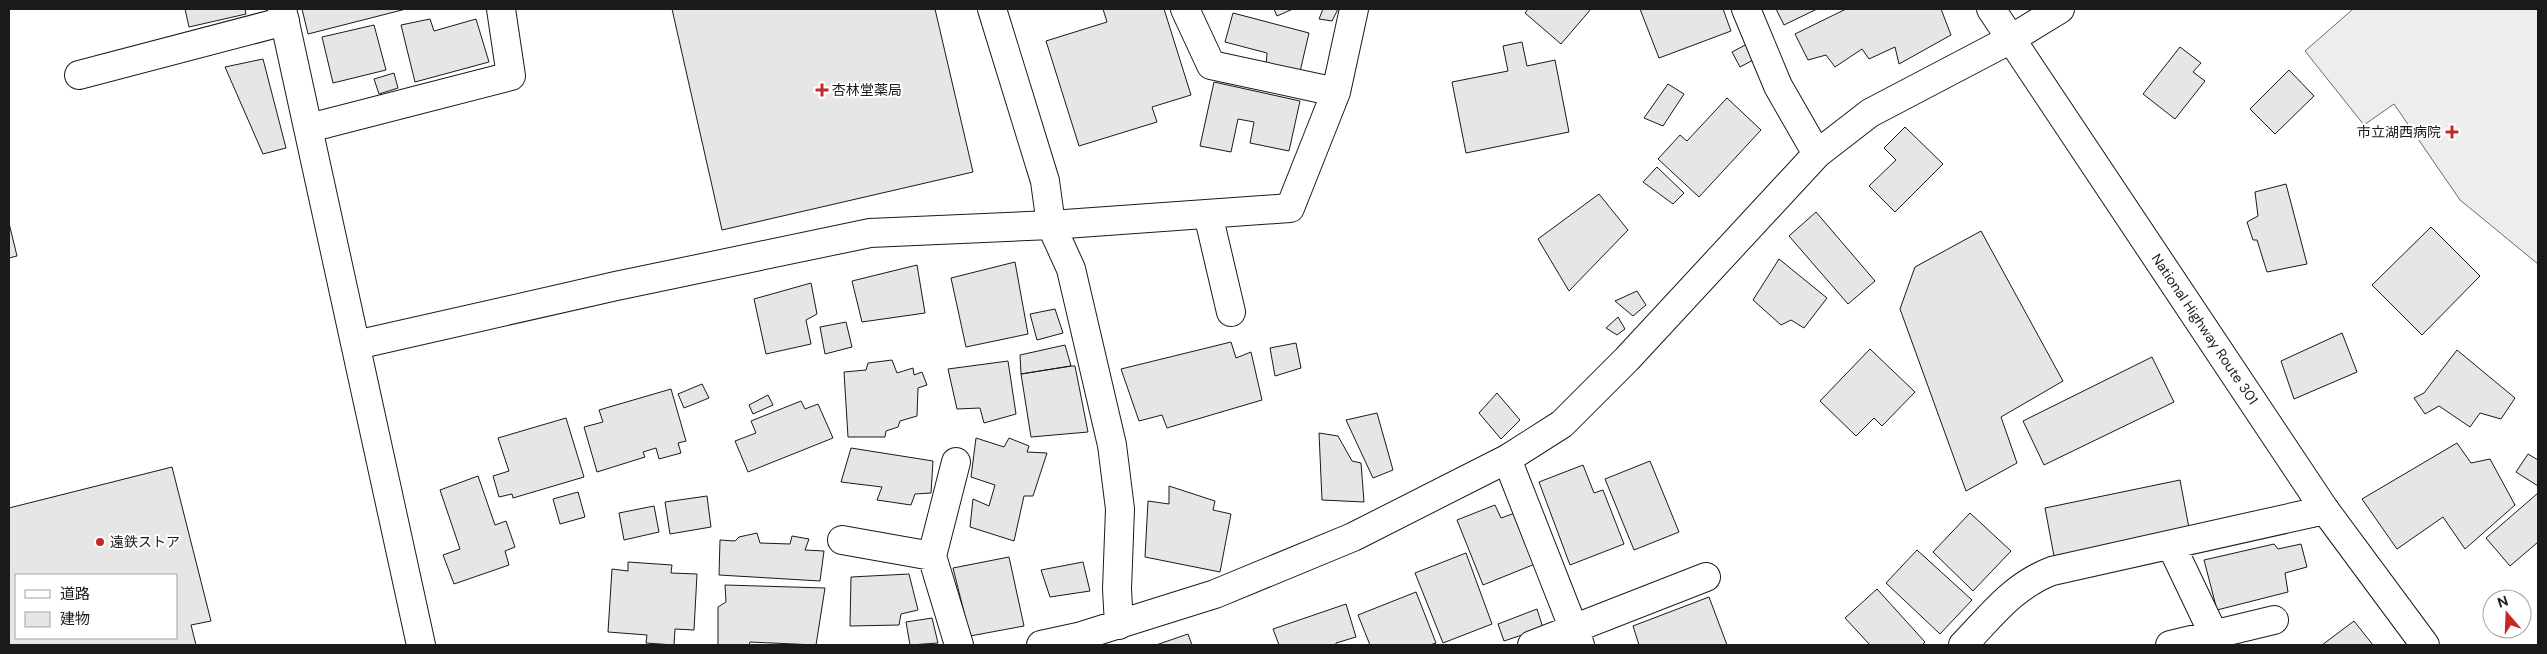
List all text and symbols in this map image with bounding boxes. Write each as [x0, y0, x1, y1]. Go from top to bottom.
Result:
place label: 杏林堂薬局 [832, 81, 902, 99]
marker: 杏林堂薬局 [816, 84, 828, 96]
place label: 市立湖西病院 [2357, 123, 2441, 141]
marker: 市立湖西病院 [2445, 125, 2459, 139]
street label: National Highway Route 301 [2148, 250, 2262, 408]
place label: 遠鉄ストア [110, 533, 180, 551]
marker: 遠鉄ストア [94, 536, 106, 548]
legend [15, 574, 178, 639]
text: 道路 [60, 584, 90, 604]
north arrow [2482, 589, 2532, 639]
text: N [2495, 592, 2511, 612]
text: 建物 [60, 609, 90, 629]

